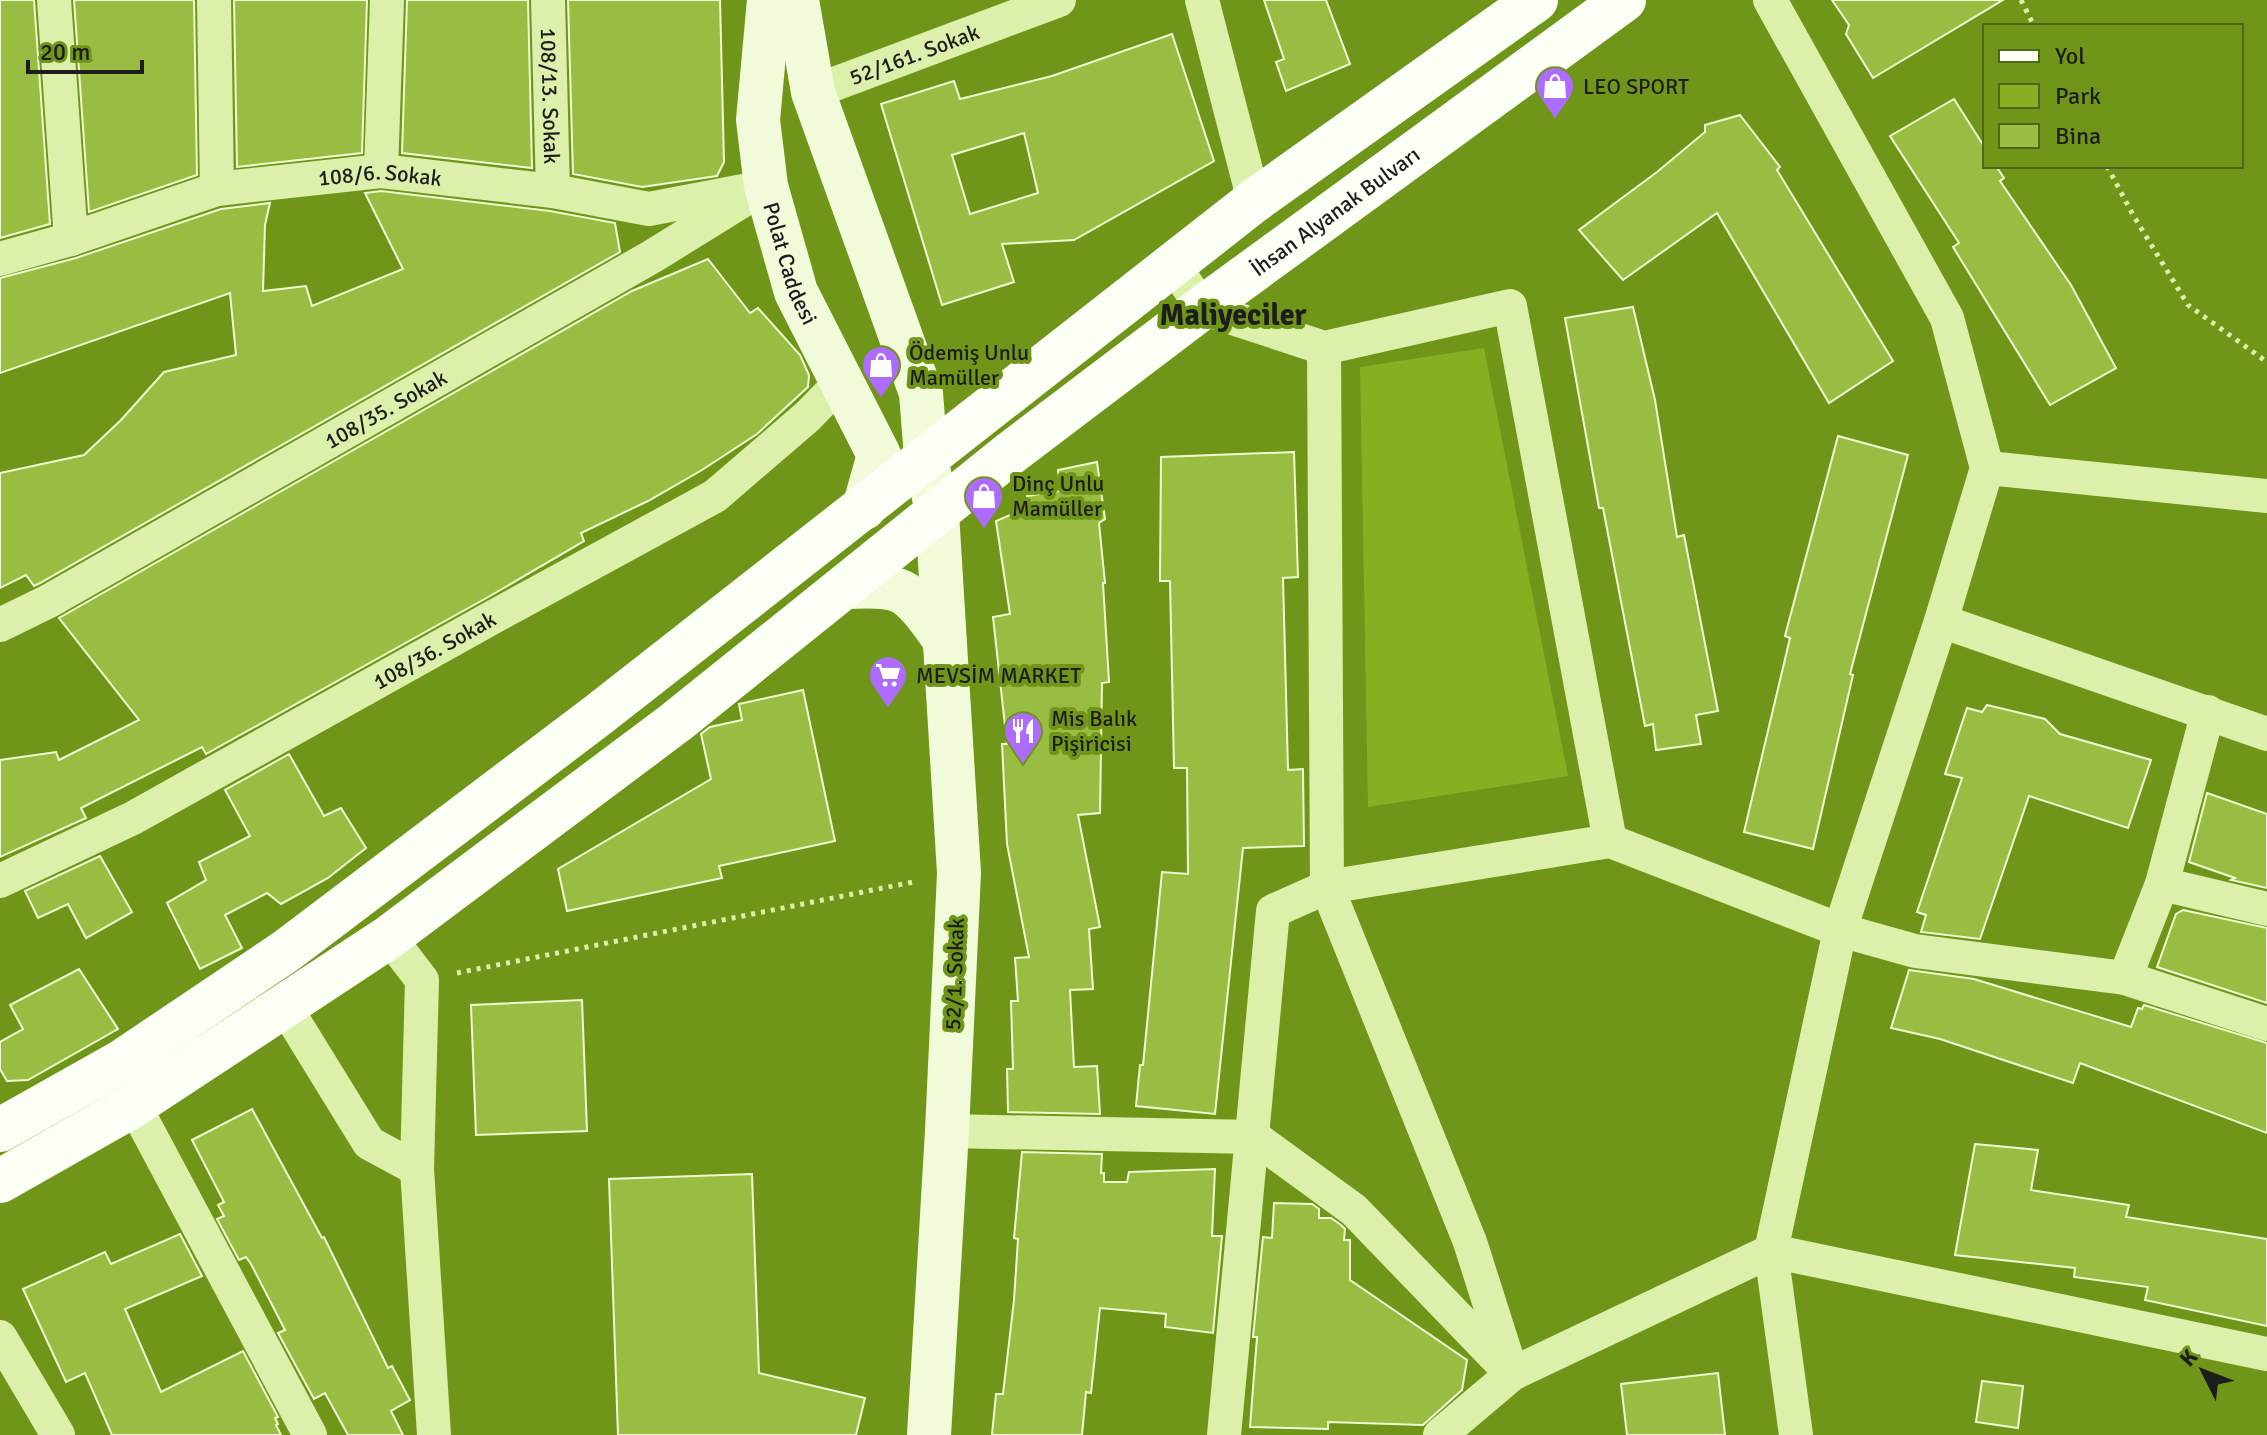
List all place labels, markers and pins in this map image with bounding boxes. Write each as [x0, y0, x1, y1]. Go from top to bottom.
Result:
shop icon: LEO SPORT [1534, 65, 1576, 120]
place label: LEO SPORT [1583, 73, 1689, 100]
place label: Ödemiş Unlu Mamüller [909, 339, 1029, 391]
shop icon: Ödemiş Unlu Mamüller [860, 344, 902, 399]
place label: Dinç Unlu Mamüller [1012, 470, 1104, 522]
shop icon: Dinç Unlu Mamüller [963, 475, 1005, 530]
supermarket icon: MEVSİM MARKET [867, 654, 909, 709]
place label: MEVSİM MARKET [916, 662, 1081, 689]
place label: Mis Balık Pişiricisi [1051, 705, 1137, 757]
restaurant icon: Mis Balık Pişiricisi [1002, 710, 1044, 765]

